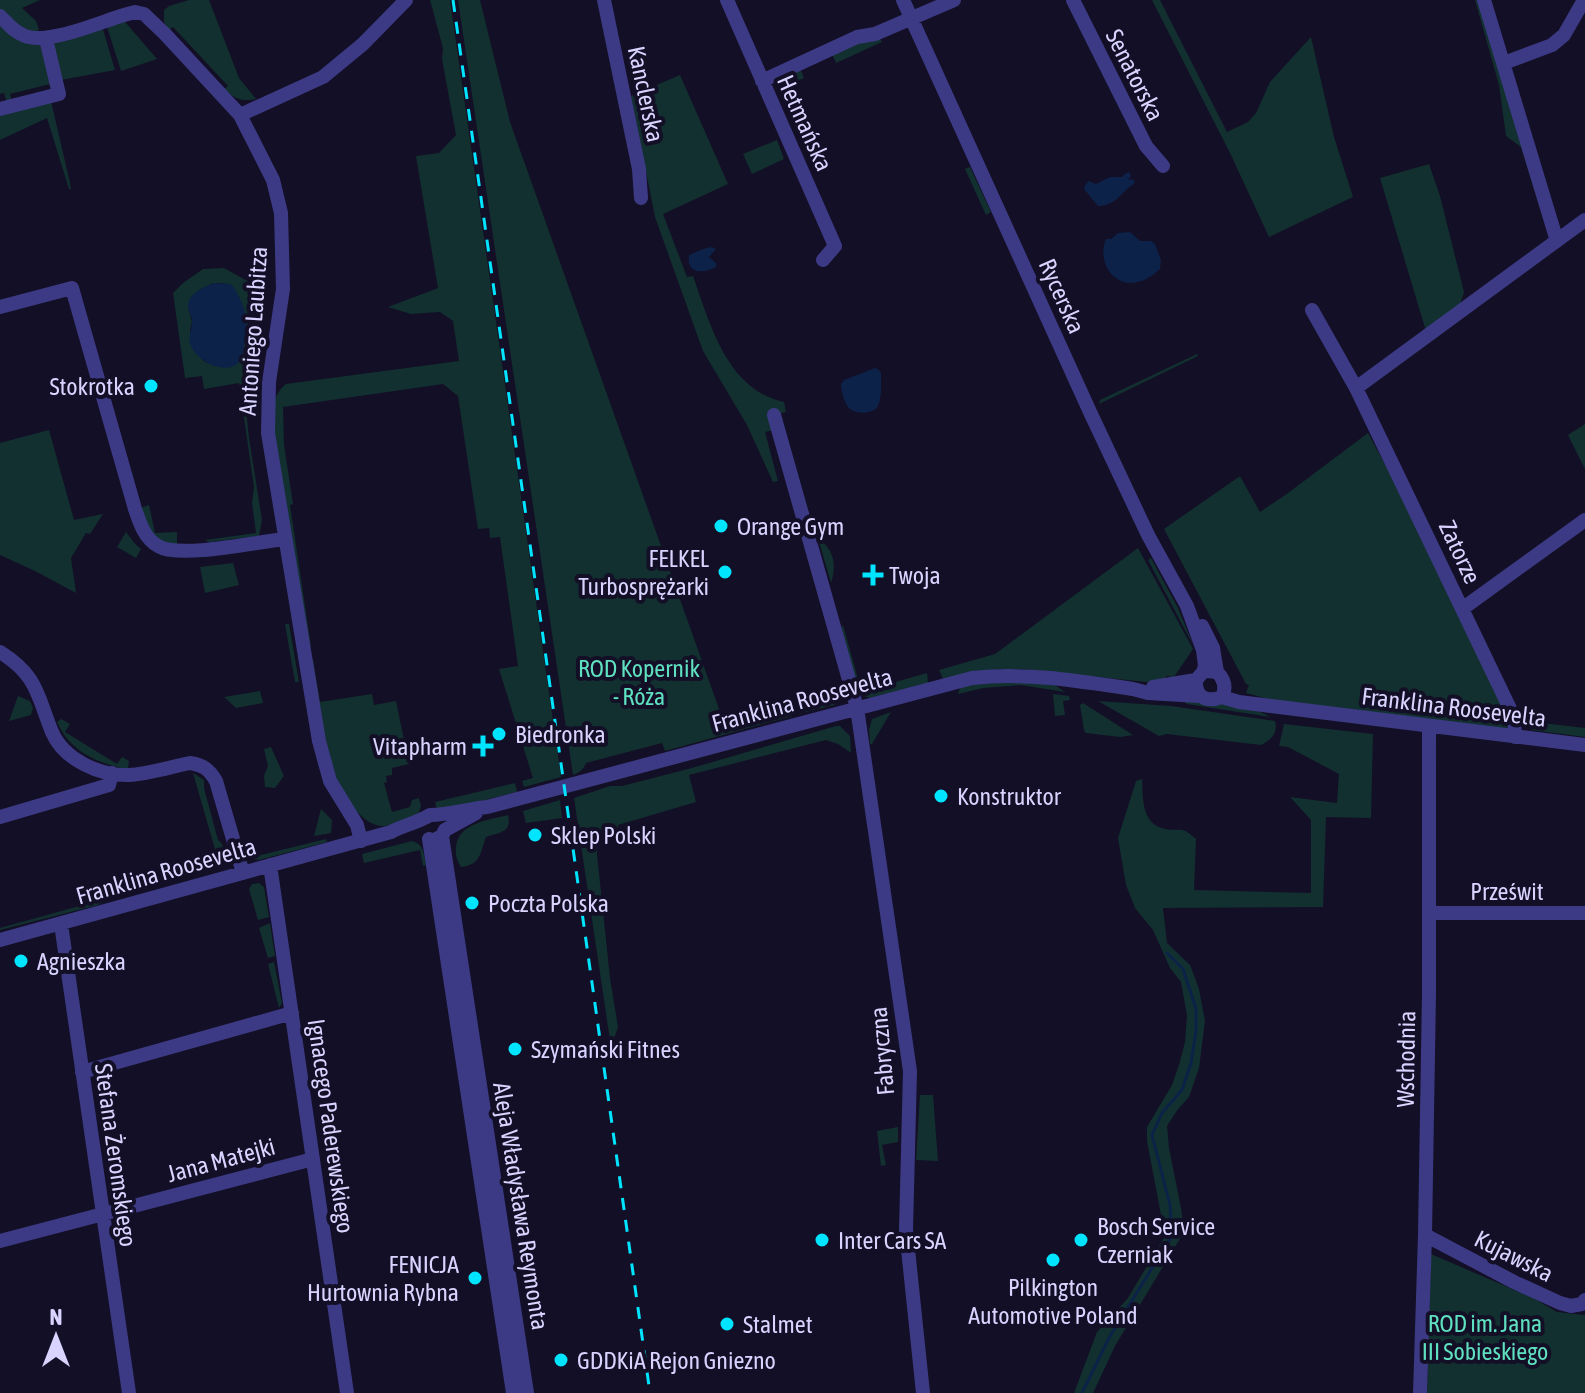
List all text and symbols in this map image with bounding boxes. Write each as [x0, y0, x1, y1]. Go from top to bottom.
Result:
street label: Senatorska [1100, 25, 1170, 125]
street label: Kanclerska [623, 44, 669, 144]
street label: Hetmańska [772, 71, 838, 175]
street label: Antoniego Laubitza [234, 246, 272, 416]
street label: Rycerska [1034, 255, 1090, 337]
place label: Stokrotka [49, 373, 135, 400]
marker: Stokrotka [142, 377, 160, 395]
place label: Orange Gym [737, 513, 844, 540]
street label: Zatorze [1434, 516, 1486, 588]
marker: Orange Gym [712, 517, 730, 535]
place label: FELKEL Turbosprężarki [578, 545, 710, 600]
place label: Twoja [889, 562, 941, 589]
marker: FELKEL Turbosprężarki [716, 563, 734, 581]
marker: Twoja [864, 566, 882, 584]
park label: ROD Kopernik - Róża [578, 655, 701, 710]
street label: Franklina Roosevelta [709, 663, 895, 737]
street label: Franklina Roosevelta [1360, 682, 1548, 732]
place label: Biedronka [515, 721, 606, 748]
marker: Biedronka [490, 725, 508, 743]
place label: Vitapharm [373, 733, 467, 760]
marker: Vitapharm [474, 737, 492, 755]
place label: Konstruktor [957, 783, 1062, 810]
marker: Konstruktor [932, 787, 950, 805]
place label: Sklep Polski [551, 822, 656, 849]
marker: Sklep Polski [526, 826, 544, 844]
street label: Franklina Roosevelta [73, 832, 259, 910]
street label: Prześwit [1470, 878, 1544, 905]
place label: Poczta Polska [488, 890, 609, 917]
marker: Poczta Polska [463, 894, 481, 912]
place label: Agnieszka [37, 948, 126, 975]
marker: Agnieszka [12, 952, 30, 970]
street label: Fabryczna [865, 1006, 899, 1096]
street label: Wschodnia [1392, 1010, 1420, 1108]
street label: Ignacego Paderewskiego [303, 1017, 359, 1235]
place label: Szymański Fitnes [531, 1036, 680, 1063]
marker: Szymański Fitnes [506, 1040, 524, 1058]
street label: Stefana Żeromskiego [90, 1062, 142, 1248]
street label: Aleja Władysława Reymonta [488, 1080, 554, 1332]
street label: Jana Matejki [164, 1133, 278, 1187]
place label: Bosch Service Czerniak [1097, 1213, 1215, 1268]
street label: Kujawska [1470, 1225, 1558, 1287]
place label: Inter Cars SA [838, 1227, 947, 1254]
marker: Inter Cars SA [813, 1231, 831, 1249]
marker: Bosch Service Czerniak [1072, 1231, 1090, 1249]
place label: FENICJA Hurtownia Rybna [307, 1251, 459, 1306]
marker: Pilkington Automotive Poland [1044, 1251, 1062, 1269]
marker: FENICJA Hurtownia Rybna [466, 1269, 484, 1287]
place label: Pilkington Automotive Poland [968, 1274, 1138, 1329]
north arrow [16, 1297, 96, 1377]
text: N [50, 1304, 62, 1330]
park label: ROD im. Jana III Sobieskiego [1422, 1310, 1548, 1365]
place label: Stalmet [743, 1311, 813, 1338]
marker: Stalmet [718, 1315, 736, 1333]
place label: GDDKiA Rejon Gniezno [577, 1347, 776, 1374]
marker: GDDKiA Rejon Gniezno [552, 1351, 570, 1369]

